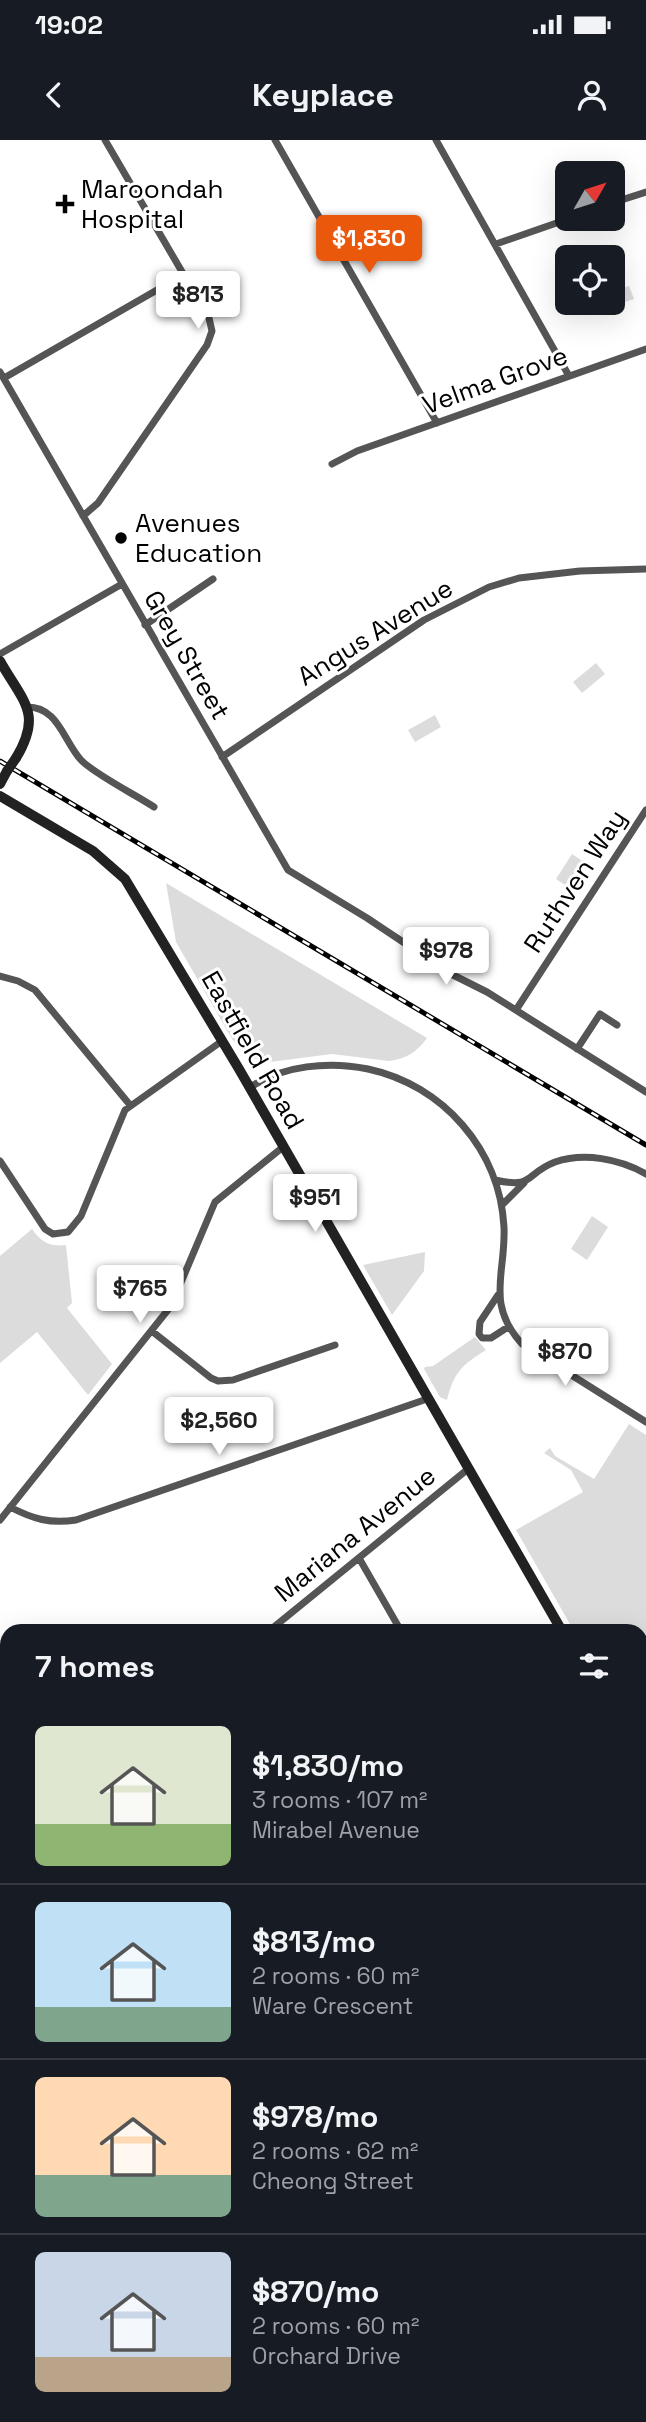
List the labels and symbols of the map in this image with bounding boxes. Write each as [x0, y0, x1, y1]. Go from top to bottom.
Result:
north arrow [555, 161, 625, 231]
place label: Maroondah Hospital [81, 172, 223, 236]
marker: Maroondah Hospital [55, 194, 75, 214]
pin: $1,830 [312, 216, 426, 275]
pin: $813 [157, 272, 239, 331]
street label: Velma Grove [418, 338, 572, 422]
place label: Avenues Education [135, 506, 262, 570]
marker: Avenues Education [113, 530, 129, 546]
street label: Angus Avenue [291, 571, 459, 693]
street label: Grey Street [136, 584, 238, 726]
street label: Ruthven Way [516, 803, 634, 959]
pin: $978 [405, 928, 487, 987]
street label: Eastfield Road [194, 965, 312, 1135]
pin: $951 [274, 1174, 356, 1234]
pin: $765 [99, 1266, 181, 1325]
pin: $870 [524, 1328, 606, 1388]
pin: $2,560 [162, 1398, 276, 1457]
street label: Mariana Avenue [268, 1459, 442, 1609]

